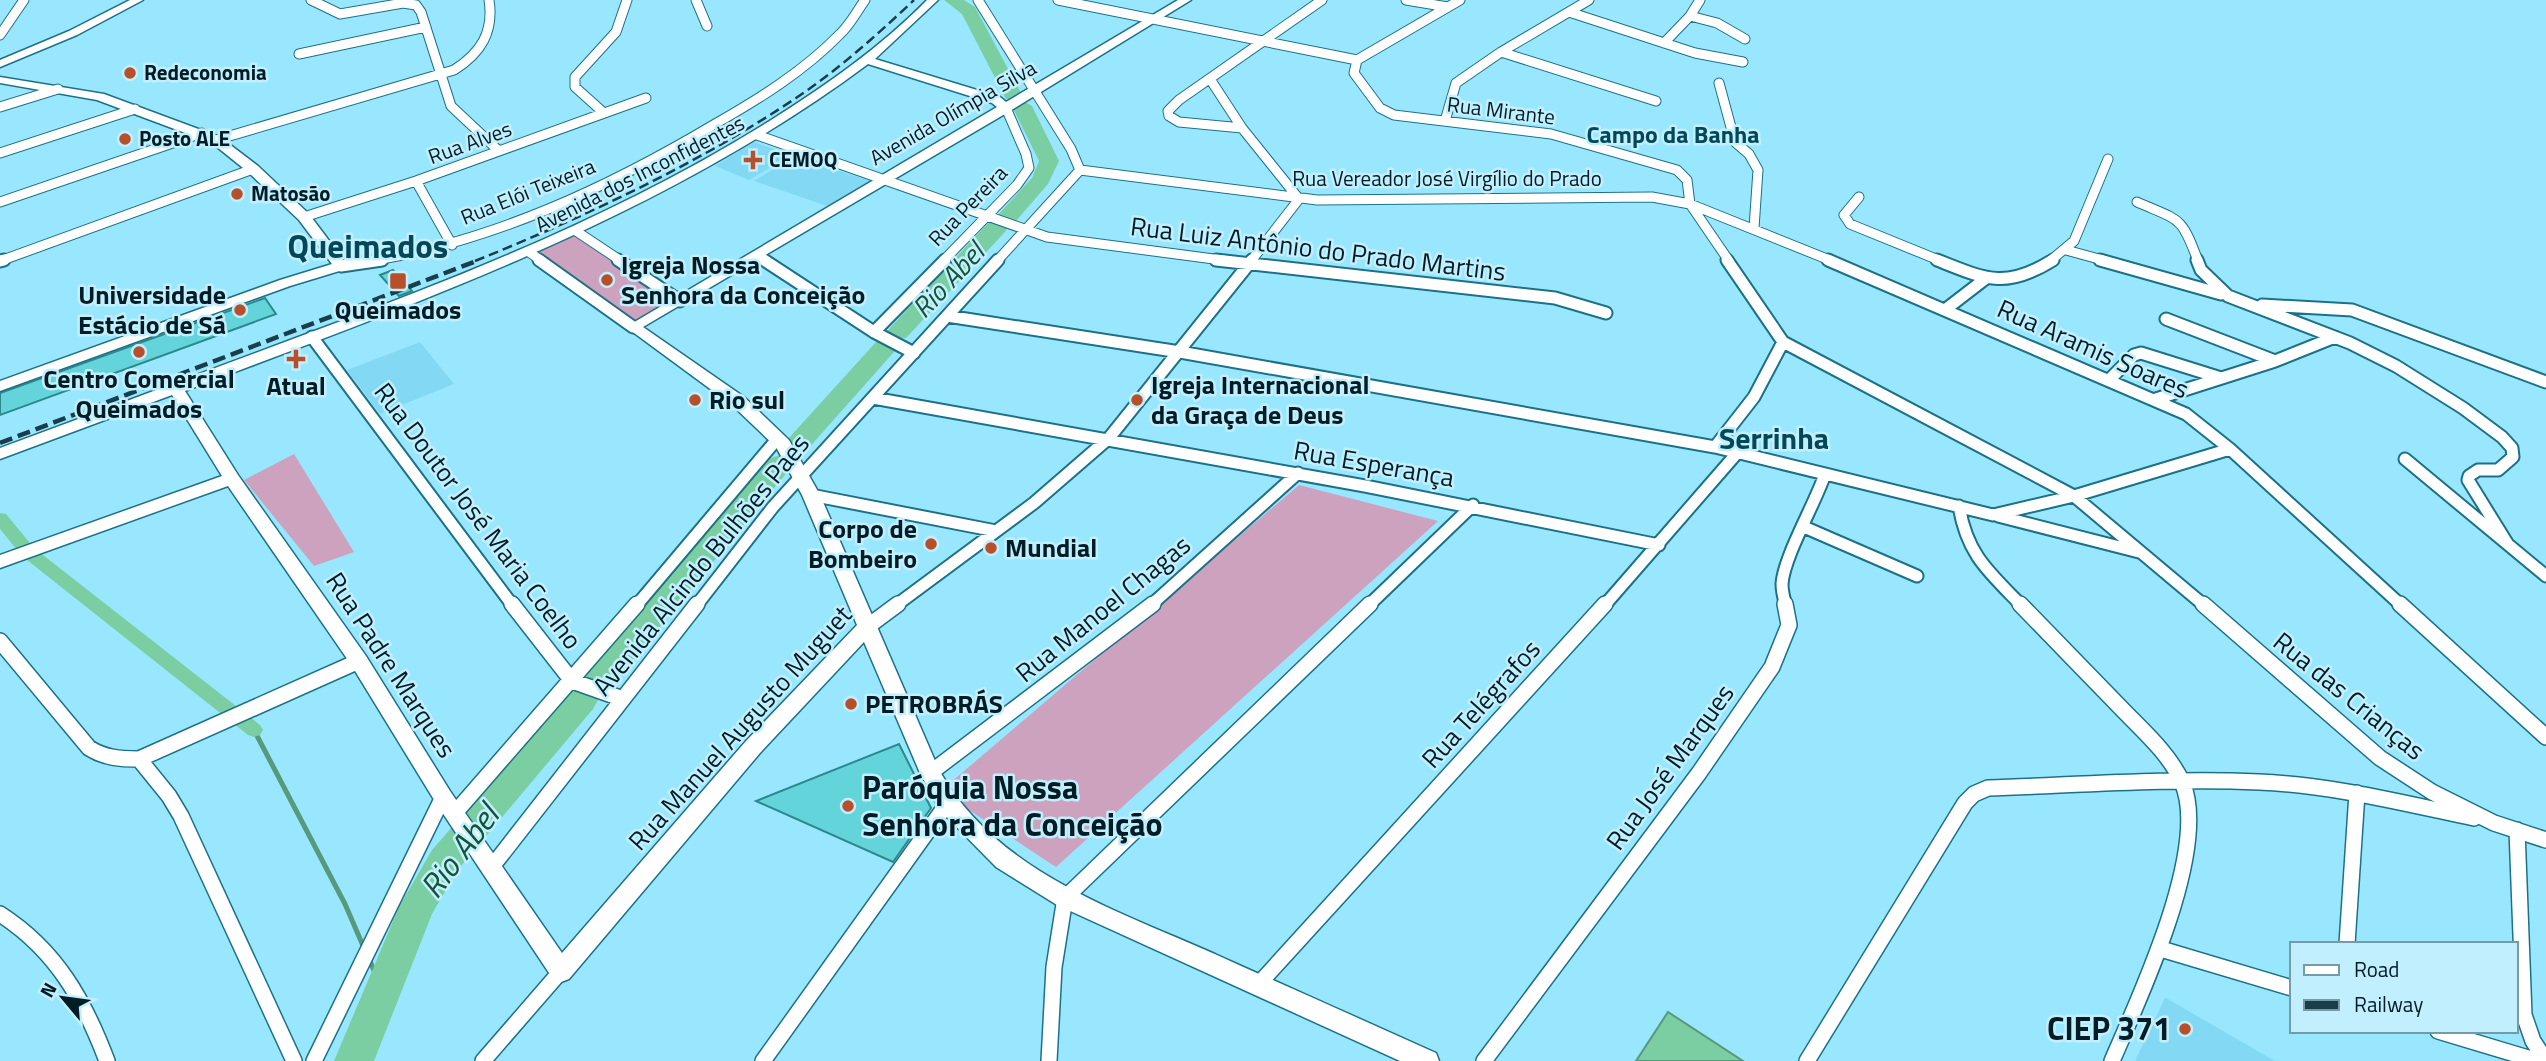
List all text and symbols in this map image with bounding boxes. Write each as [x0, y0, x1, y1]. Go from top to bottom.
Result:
street label: Avenida Olímpia Silva [863, 51, 1042, 173]
place label: Redeconomia [144, 56, 267, 88]
marker: Redeconomia [122, 65, 138, 81]
street label: Rua Mirante [1445, 88, 1557, 132]
street label: Avenida dos Inconfidentes [529, 106, 750, 240]
street label: Rua Alves [423, 112, 516, 172]
district label: Campo da Banha [1587, 116, 1759, 152]
place label: Posto ALE [139, 122, 230, 154]
marker: Posto ALE [117, 131, 133, 147]
place label: CEMOQ [769, 143, 837, 175]
street label: Rua Elói Teixeira [456, 149, 600, 233]
marker: CEMOQ [743, 150, 763, 170]
street label: Rua Pereira [920, 157, 1015, 253]
street label: Rua Vereador José Virgílio do Prado [1292, 162, 1602, 194]
place label: Matosão [251, 177, 330, 209]
marker: Matosão [229, 186, 245, 202]
street label: Rua Luiz Antônio do Prado Martins [1128, 206, 1508, 291]
district label: Queimados [288, 221, 448, 271]
water label: Rio Abel [901, 230, 996, 327]
place label: Igreja Nossa Senhora da Conceição [621, 245, 865, 314]
marker: Queimados [388, 271, 408, 291]
marker: Igreja Nossa Senhora da Conceição [599, 272, 615, 288]
place label: Universidade Estácio de Sá [78, 275, 226, 344]
street label: Rua Aramis Soares [1991, 289, 2195, 408]
place label: Queimados [335, 290, 461, 329]
marker: Universidade Estácio de Sá [232, 302, 248, 318]
marker: Centro Comercial Queimados [131, 344, 147, 360]
marker: Atual [288, 351, 304, 367]
place label: Centro Comercial Queimados [43, 359, 235, 428]
place label: Igreja Internacional da Graça de Deus [1151, 365, 1369, 434]
place label: Atual [266, 366, 326, 405]
street label: Rua Doutor José Maria Coelho [365, 374, 592, 657]
place label: Rio sul [709, 380, 785, 419]
marker: Rio sul [687, 392, 703, 408]
marker: Igreja Internacional da Graça de Deus [1129, 392, 1145, 408]
district label: Serrinha [1719, 415, 1829, 461]
street label: Avenida Alcindo Bulhões Paes [583, 426, 818, 704]
street label: Rua Esperança [1291, 430, 1457, 497]
place label: Corpo de Bombeiro [808, 509, 917, 578]
street label: Rua Manoel Chagas [1007, 526, 1199, 692]
place label: Mundial [1005, 528, 1097, 567]
marker: Corpo de Bombeiro [923, 536, 939, 552]
marker: Mundial [983, 540, 999, 556]
street label: Rua Padre Marques [317, 564, 466, 765]
street label: Rua Manuel Augusto Muguet [619, 596, 861, 859]
street label: Rua das Crianças [2265, 622, 2434, 769]
street label: Rua Telégrafos [1412, 631, 1549, 777]
street label: Rua José Marques [1596, 676, 1743, 858]
place label: PETROBRÁS [865, 684, 1003, 723]
marker: PETROBRÁS [843, 696, 859, 712]
place label: Paróquia Nossa Senhora da Conceição [862, 763, 1163, 848]
water label: Rio Abel [407, 790, 513, 908]
marker: Paróquia Nossa Senhora da Conceição [840, 798, 856, 814]
legend [2290, 942, 2518, 1033]
text: Road [2354, 953, 2399, 985]
north arrow [28, 963, 98, 1033]
text: N [32, 977, 64, 1002]
text: Railway [2354, 988, 2423, 1020]
place label: CIEP 371 [2047, 1004, 2171, 1052]
marker: CIEP 371 [2177, 1021, 2193, 1037]

